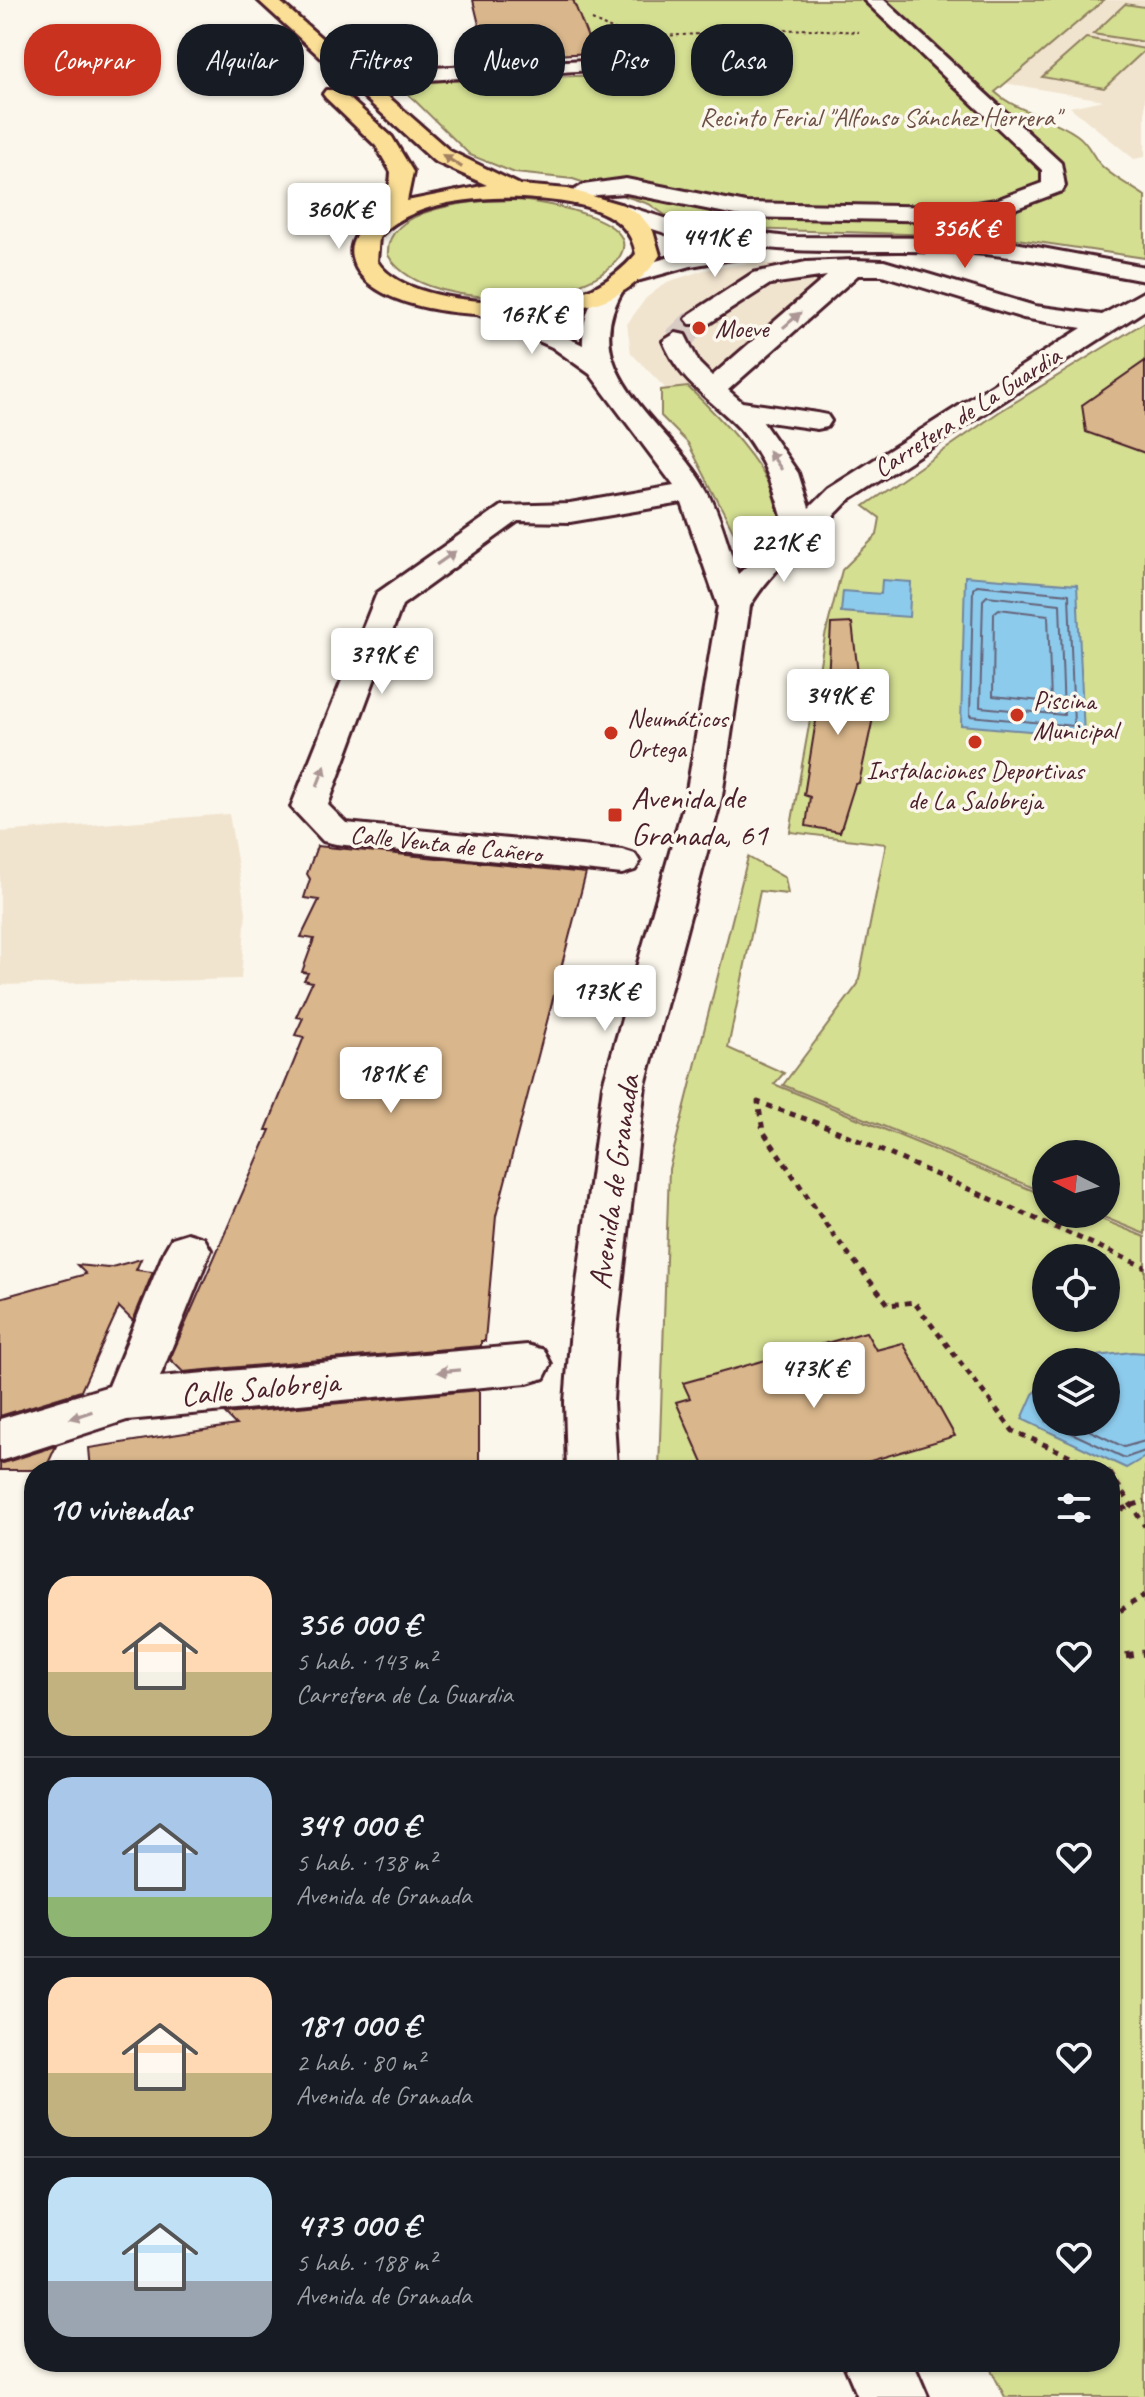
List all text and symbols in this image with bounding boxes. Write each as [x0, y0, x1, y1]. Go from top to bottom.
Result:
chip: Comprar [24, 24, 161, 96]
chip: Alquilar [177, 24, 304, 96]
chip: Filtros [320, 24, 438, 96]
chip: Nuevo [454, 24, 565, 96]
chip: Piso [581, 24, 675, 96]
chip: Casa [691, 24, 793, 96]
park label: Recinto Ferial "Alfonso Sánchez Herrera" [700, 101, 1065, 134]
one-way arrow [441, 154, 463, 168]
pin: 360K € [274, 183, 404, 251]
text: 360K € [306, 192, 372, 225]
pin: 356K € [900, 202, 1030, 270]
pin: 441K € [650, 211, 780, 279]
text: 356K € [932, 211, 998, 244]
text: 441K € [682, 220, 748, 253]
pin: 167K € [467, 288, 597, 356]
text: 167K € [499, 297, 565, 330]
place label: Moeve [715, 312, 770, 345]
one-way arrow [781, 312, 801, 329]
marker: Moeve [690, 319, 708, 337]
street label: Carretera de La Guardia [867, 338, 1068, 485]
one-way arrow [768, 450, 783, 471]
pin: 221K € [719, 516, 849, 584]
text: 221K € [751, 525, 817, 558]
one-way arrow [436, 551, 456, 567]
pin: 379K € [317, 628, 447, 696]
text: 379K € [349, 637, 415, 670]
pin: 349K € [773, 669, 903, 737]
text: 349K € [805, 678, 871, 711]
place label: Piscina Municipal [1033, 684, 1122, 747]
place label: Neumáticos Ortega [627, 702, 730, 765]
marker: Piscina Municipal [1008, 706, 1026, 724]
marker: Neumáticos Ortega [602, 724, 620, 742]
marker: Instalaciones Deportivas de La Salobreja [966, 733, 984, 751]
place label: Instalaciones Deportivas de La Salobreja [866, 754, 1086, 817]
one-way arrow [315, 764, 328, 788]
place label: Avenida de Granada, 61 [631, 777, 769, 855]
marker: Avenida de Granada, 61 [606, 806, 624, 824]
street label: Calle Venta de Cañero [349, 818, 546, 871]
pin: 173K € [540, 965, 670, 1033]
text: 173K € [572, 974, 638, 1007]
pin: 181K € [326, 1047, 456, 1115]
text: 181K € [358, 1056, 424, 1089]
street label: Avenida de Granada [579, 1070, 650, 1292]
north arrow [1032, 1140, 1120, 1228]
map controls [1032, 1140, 1120, 1436]
button: locate [1032, 1244, 1120, 1332]
pin: 473K € [749, 1342, 879, 1410]
button: layers [1032, 1348, 1120, 1436]
text: 473K € [781, 1351, 847, 1384]
street label: Calle Salobreja [179, 1360, 344, 1415]
one-way arrow [436, 1365, 461, 1378]
one-way arrow [68, 1409, 92, 1421]
icon: filters [1052, 1486, 1096, 1530]
text: 10 viviendas [48, 1487, 191, 1530]
text: 356 000 € [296, 1602, 420, 1645]
icon: home [112, 1608, 208, 1704]
icon: heart [1052, 1634, 1096, 1678]
text: 5 hab. · 143 m² [296, 1645, 436, 1678]
text: Carretera de La Guardia [296, 1678, 513, 1711]
text: 349 000 € [296, 1803, 419, 1846]
icon: home [112, 1809, 208, 1905]
icon: heart [1052, 1835, 1096, 1879]
text: 5 hab. · 138 m² [296, 1846, 436, 1879]
text: Avenida de Granada [296, 1879, 471, 1912]
text: 181 000 € [296, 2003, 420, 2046]
icon: home [112, 2009, 208, 2105]
icon: heart [1052, 2035, 1096, 2079]
text: 2 hab. · 80 m² [296, 2046, 424, 2079]
text: Avenida de Granada [296, 2079, 471, 2112]
text: 473 000 € [296, 2203, 419, 2246]
icon: home [112, 2209, 208, 2305]
icon: heart [1052, 2235, 1096, 2279]
text: 5 hab. · 188 m² [296, 2246, 436, 2279]
text: Avenida de Granada [296, 2279, 471, 2312]

